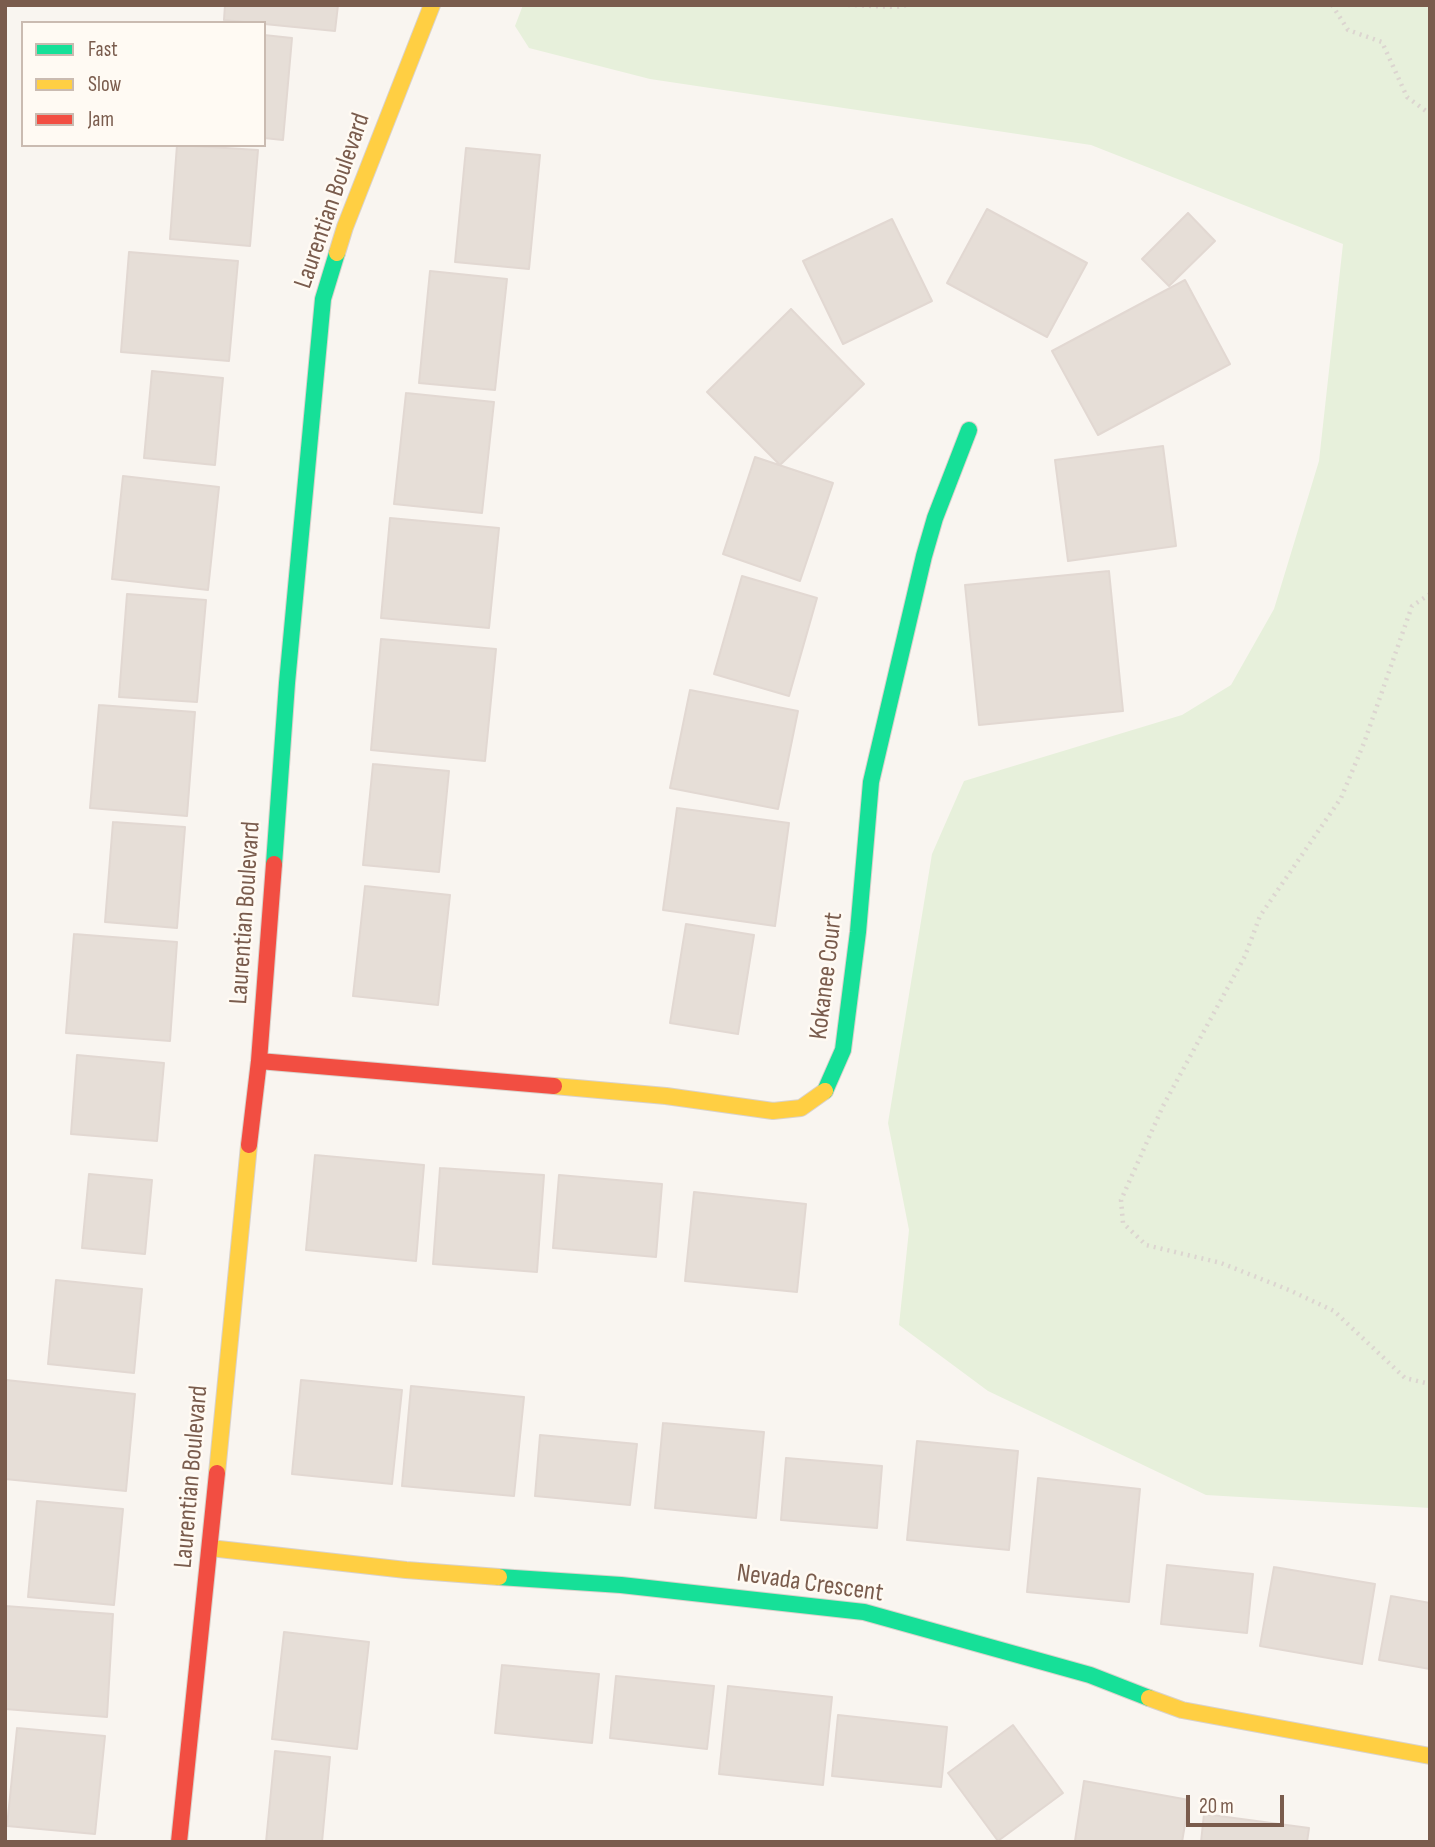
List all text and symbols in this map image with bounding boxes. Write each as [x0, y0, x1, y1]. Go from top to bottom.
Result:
legend [21, 21, 266, 147]
text: Fast [88, 37, 118, 62]
text: Slow [88, 72, 121, 97]
text: Jam [88, 107, 114, 132]
street label: Laurentian Boulevard [288, 109, 378, 293]
street label: Laurentian Boulevard [224, 821, 268, 1005]
street label: Kokanee Court [804, 911, 850, 1041]
street label: Laurentian Boulevard [168, 1384, 216, 1570]
street label: Nevada Crescent [735, 1558, 885, 1610]
scale bar [1190, 1780, 1288, 1824]
text: 20 m [1199, 1794, 1234, 1819]

